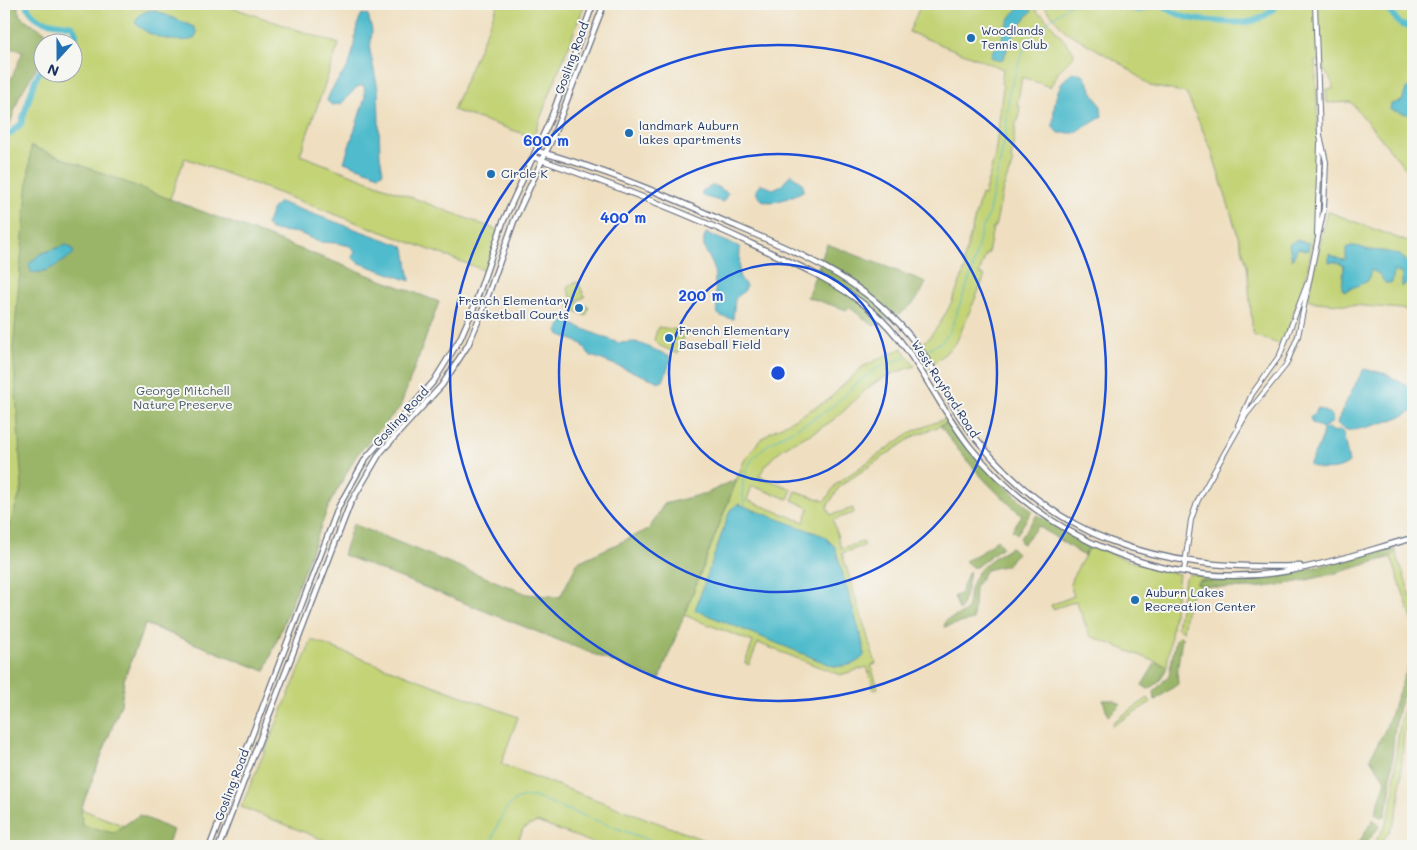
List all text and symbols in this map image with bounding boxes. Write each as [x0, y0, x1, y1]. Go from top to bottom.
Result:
street label: Gosling Road [551, 19, 592, 96]
place label: Woodlands Tennis Club [981, 22, 1048, 52]
north arrow [32, 32, 82, 82]
marker: Woodlands Tennis Club [965, 32, 977, 44]
text: N [45, 60, 62, 81]
place label: landmark Auburn lakes apartments [639, 117, 742, 147]
marker: landmark Auburn lakes apartments [623, 127, 635, 139]
text: 600 m [523, 130, 569, 150]
place label: Circle K [501, 165, 549, 181]
marker: Circle K [485, 168, 497, 180]
text: 400 m [600, 207, 646, 227]
text: 200 m [679, 285, 724, 305]
place label: French Elementary Basketball Courts [459, 292, 569, 322]
marker: French Elementary Basketball Courts [573, 302, 585, 314]
place label: French Elementary Baseball Field [679, 322, 789, 352]
marker: French Elementary Baseball Field [663, 332, 675, 344]
street label: West Rayford Road [908, 337, 984, 441]
centre of rings [769, 364, 787, 382]
park label: George Mitchell Nature Preserve [133, 382, 233, 412]
street label: Gosling Road [369, 383, 432, 450]
place label: Auburn Lakes Recreation Center [1145, 584, 1256, 614]
marker: Auburn Lakes Recreation Center [1129, 594, 1141, 606]
street label: Gosling Road [210, 746, 252, 823]

